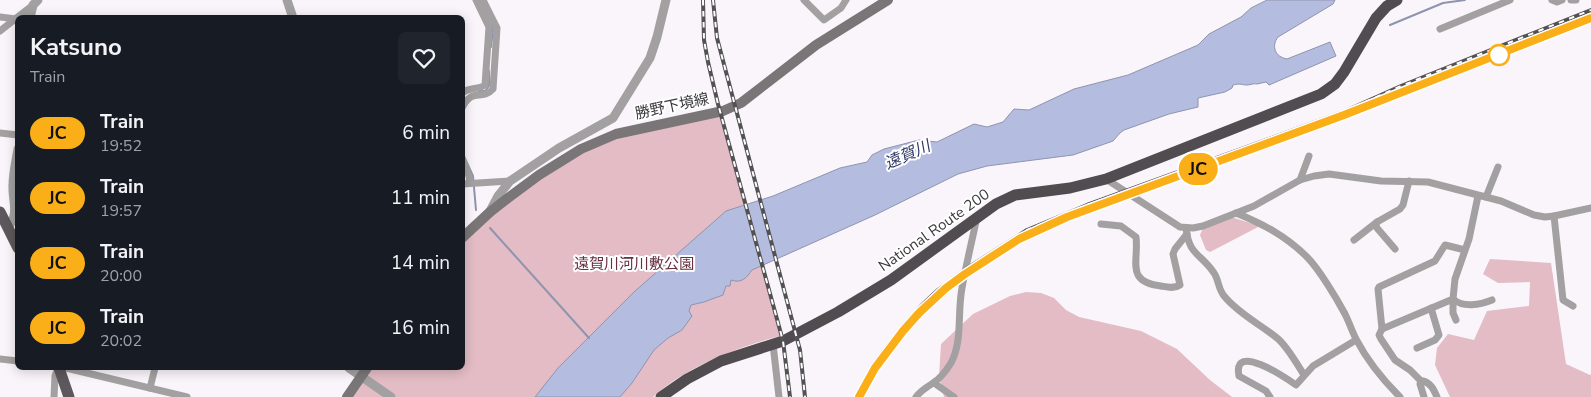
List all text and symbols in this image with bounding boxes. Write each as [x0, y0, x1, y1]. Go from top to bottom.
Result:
text: Katsuno [30, 31, 122, 63]
button: heart [398, 32, 450, 84]
unlabelled marker [1488, 44, 1510, 66]
text: Train [30, 66, 65, 88]
street label: 勝野下境線 [633, 88, 711, 124]
text: Train [100, 109, 144, 135]
text: 6 min [402, 120, 450, 146]
text: JC [48, 121, 67, 145]
water label: 遠賀川 [881, 134, 936, 175]
text: 19:52 [100, 135, 142, 157]
line badge: JC [1176, 153, 1220, 185]
text: JC [1189, 157, 1207, 181]
text: Train [100, 174, 144, 200]
street label: National Route 200 [874, 184, 994, 276]
text: 11 min [391, 185, 450, 211]
text: JC [48, 186, 67, 210]
text: 19:57 [100, 200, 142, 222]
text: Train [100, 239, 144, 265]
text: 14 min [391, 250, 450, 276]
text: JC [48, 251, 67, 275]
park label: 遠賀川河川敷公園 [574, 254, 694, 274]
text: 20:00 [100, 265, 142, 287]
text: Train [100, 304, 144, 330]
text: 16 min [391, 315, 450, 341]
text: JC [48, 316, 67, 340]
text: 20:02 [100, 330, 142, 352]

